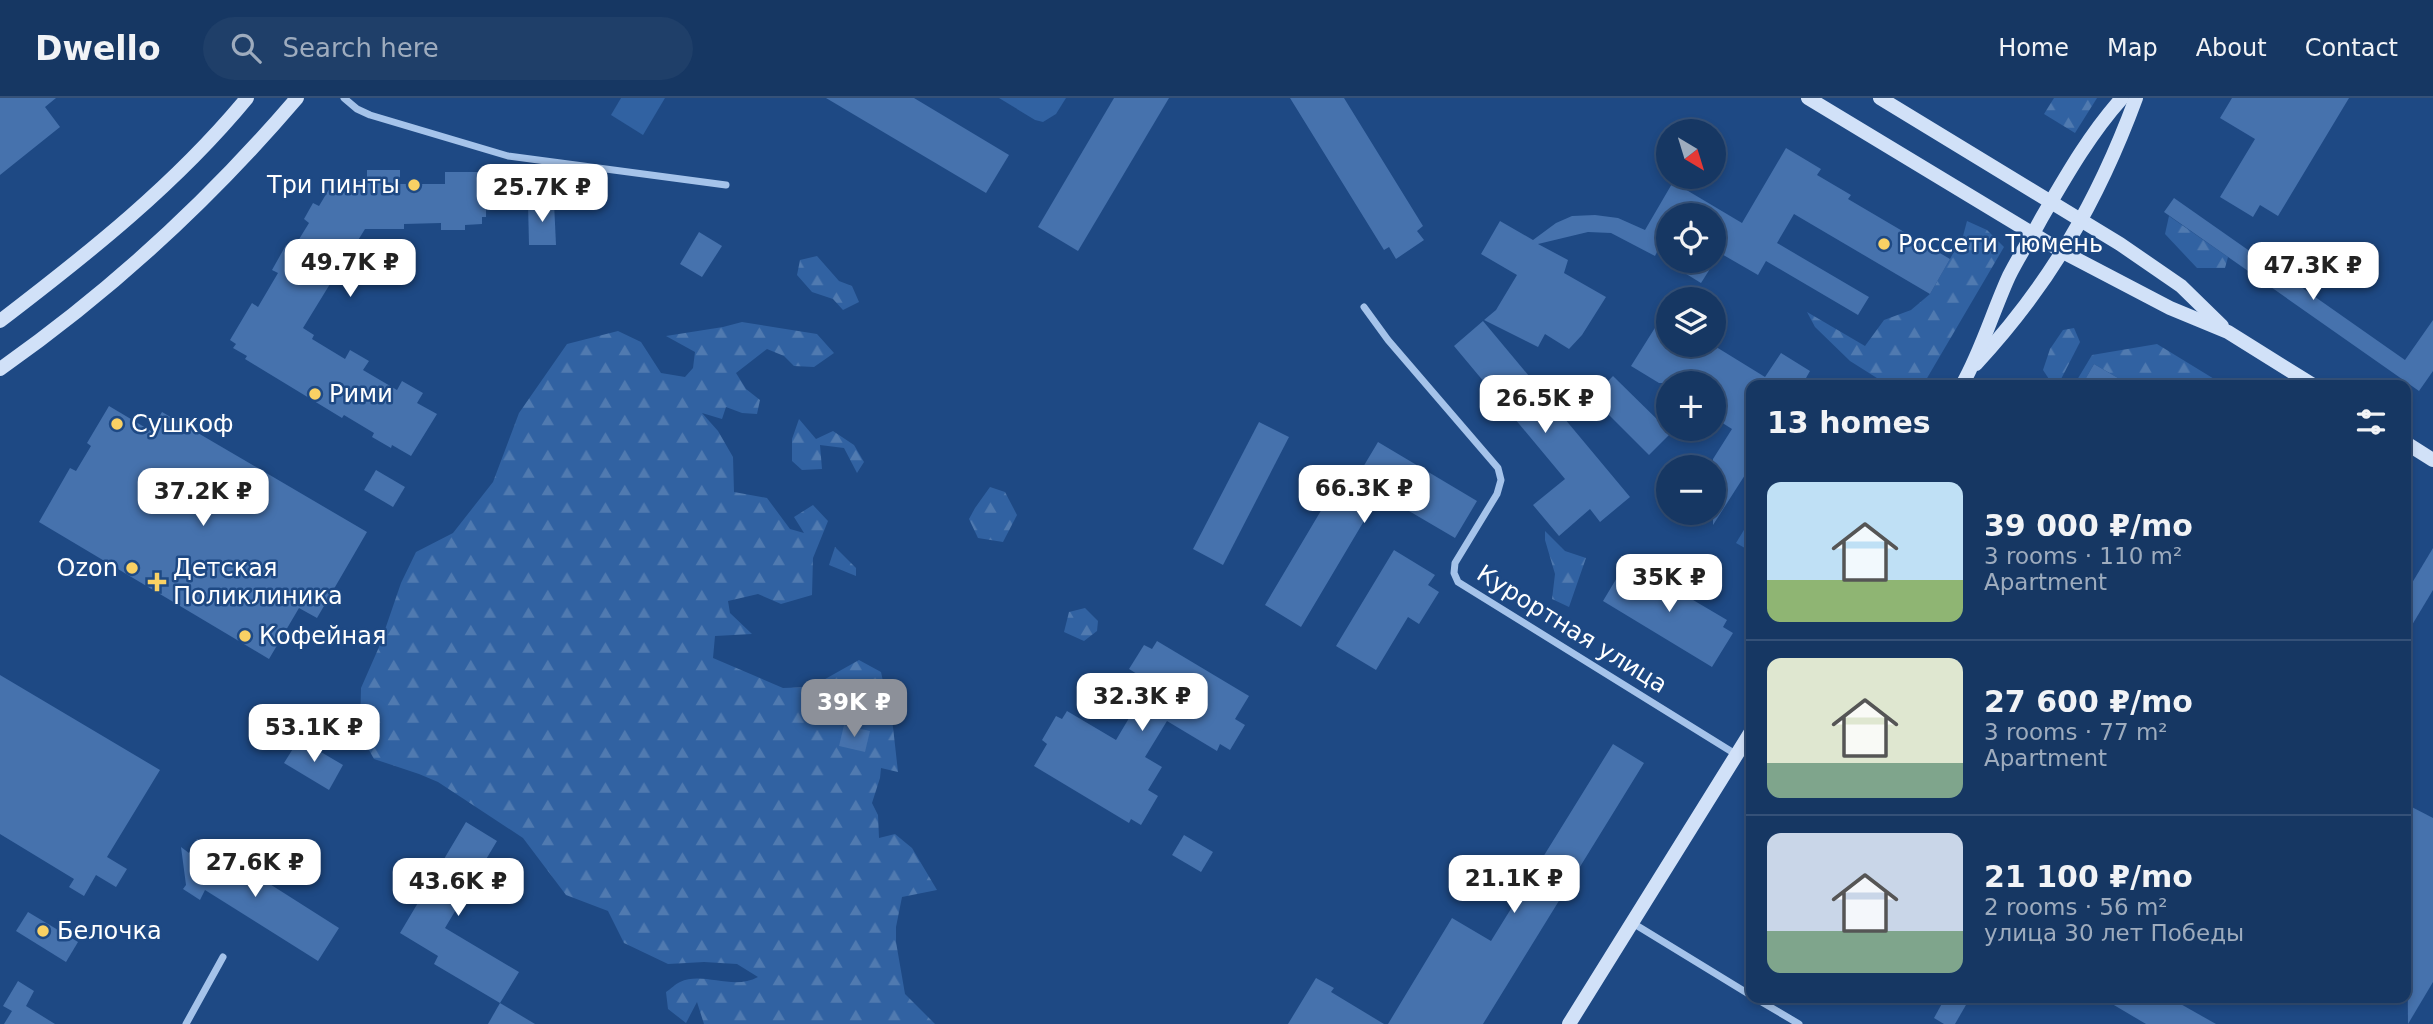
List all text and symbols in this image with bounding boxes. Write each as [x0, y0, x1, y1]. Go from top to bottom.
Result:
search box [203, 17, 693, 80]
text: Dwello [35, 29, 161, 68]
icon: search [227, 29, 265, 67]
text: Search here [283, 33, 439, 63]
text: Home [1998, 34, 2069, 62]
text: Map [2107, 34, 2158, 62]
text: About [2196, 34, 2267, 62]
text: Contact [2305, 34, 2398, 62]
north arrow [1656, 119, 1726, 189]
map controls [1656, 119, 1726, 525]
pin: 25.7K ₽ [477, 164, 607, 224]
place label: Три пинты [266, 171, 400, 199]
text: 25.7K ₽ [493, 174, 591, 200]
marker: Три пинты [406, 177, 422, 193]
button: locate [1656, 203, 1726, 273]
place label: Россети Тюмень [1898, 230, 2103, 258]
marker: Россети Тюмень [1876, 236, 1892, 252]
pin: 49.7K ₽ [285, 240, 415, 299]
pin: 47.3K ₽ [2248, 242, 2378, 302]
text: 49.7K ₽ [301, 249, 399, 275]
text: 47.3K ₽ [2264, 252, 2362, 278]
button: layers [1656, 287, 1726, 357]
button: + [1656, 371, 1726, 441]
pin: 26.5K ₽ [1480, 376, 1610, 435]
place label: Рими [329, 380, 393, 408]
text: 26.5K ₽ [1496, 385, 1594, 411]
marker: Рими [307, 386, 323, 402]
icon: filters [2352, 403, 2390, 441]
text: 13 homes [1767, 405, 1931, 440]
place label: Сушкоф [131, 410, 234, 438]
marker: Сушкоф [109, 416, 125, 432]
button: − [1656, 455, 1726, 525]
pin: 66.3K ₽ [1299, 466, 1429, 525]
pin: 37.2K ₽ [138, 468, 268, 528]
text: 66.3K ₽ [1315, 475, 1413, 501]
text: 37.2K ₽ [154, 478, 252, 504]
text: 39 000 ₽/mo [1984, 508, 2193, 543]
icon: home [1823, 510, 1907, 594]
text: 3 rooms · 110 m² [1984, 543, 2182, 569]
place label: Ozon [57, 554, 118, 582]
place label: Детская Поликлиника [173, 554, 343, 610]
pin: 35K ₽ [1620, 554, 1718, 614]
street label: Курортная улица [1472, 559, 1672, 699]
marker: Ozon [124, 560, 140, 576]
text: 35K ₽ [1632, 564, 1706, 590]
text: Apartment [1984, 569, 2107, 595]
marker: Детская Поликлиника [147, 572, 167, 592]
place label: Кофейная [259, 622, 386, 650]
marker: Кофейная [237, 628, 253, 644]
pin: 32.3K ₽ [1077, 674, 1207, 733]
pin: 39K ₽ [805, 680, 903, 739]
text: 32.3K ₽ [1093, 683, 1191, 709]
text: 27 600 ₽/mo [1984, 684, 2193, 719]
icon: home [1823, 686, 1907, 770]
text: 39K ₽ [817, 689, 891, 715]
pin: 53.1K ₽ [249, 704, 379, 764]
text: 53.1K ₽ [265, 714, 363, 740]
text: 3 rooms · 77 m² [1984, 719, 2168, 745]
text: Apartment [1984, 745, 2107, 771]
pin: 27.6K ₽ [190, 840, 320, 899]
text: 27.6K ₽ [206, 849, 304, 875]
pin: 21.1K ₽ [1449, 856, 1579, 915]
pin: 43.6K ₽ [393, 858, 523, 918]
text: 21 100 ₽/mo [1984, 859, 2193, 894]
icon: home [1823, 861, 1907, 945]
text: 21.1K ₽ [1465, 865, 1563, 891]
text: 43.6K ₽ [409, 868, 507, 894]
text: 2 rooms · 56 m² [1984, 894, 2168, 920]
place label: Белочка [57, 917, 162, 945]
text: улица 30 лет Победы [1984, 920, 2244, 946]
marker: Белочка [35, 923, 51, 939]

